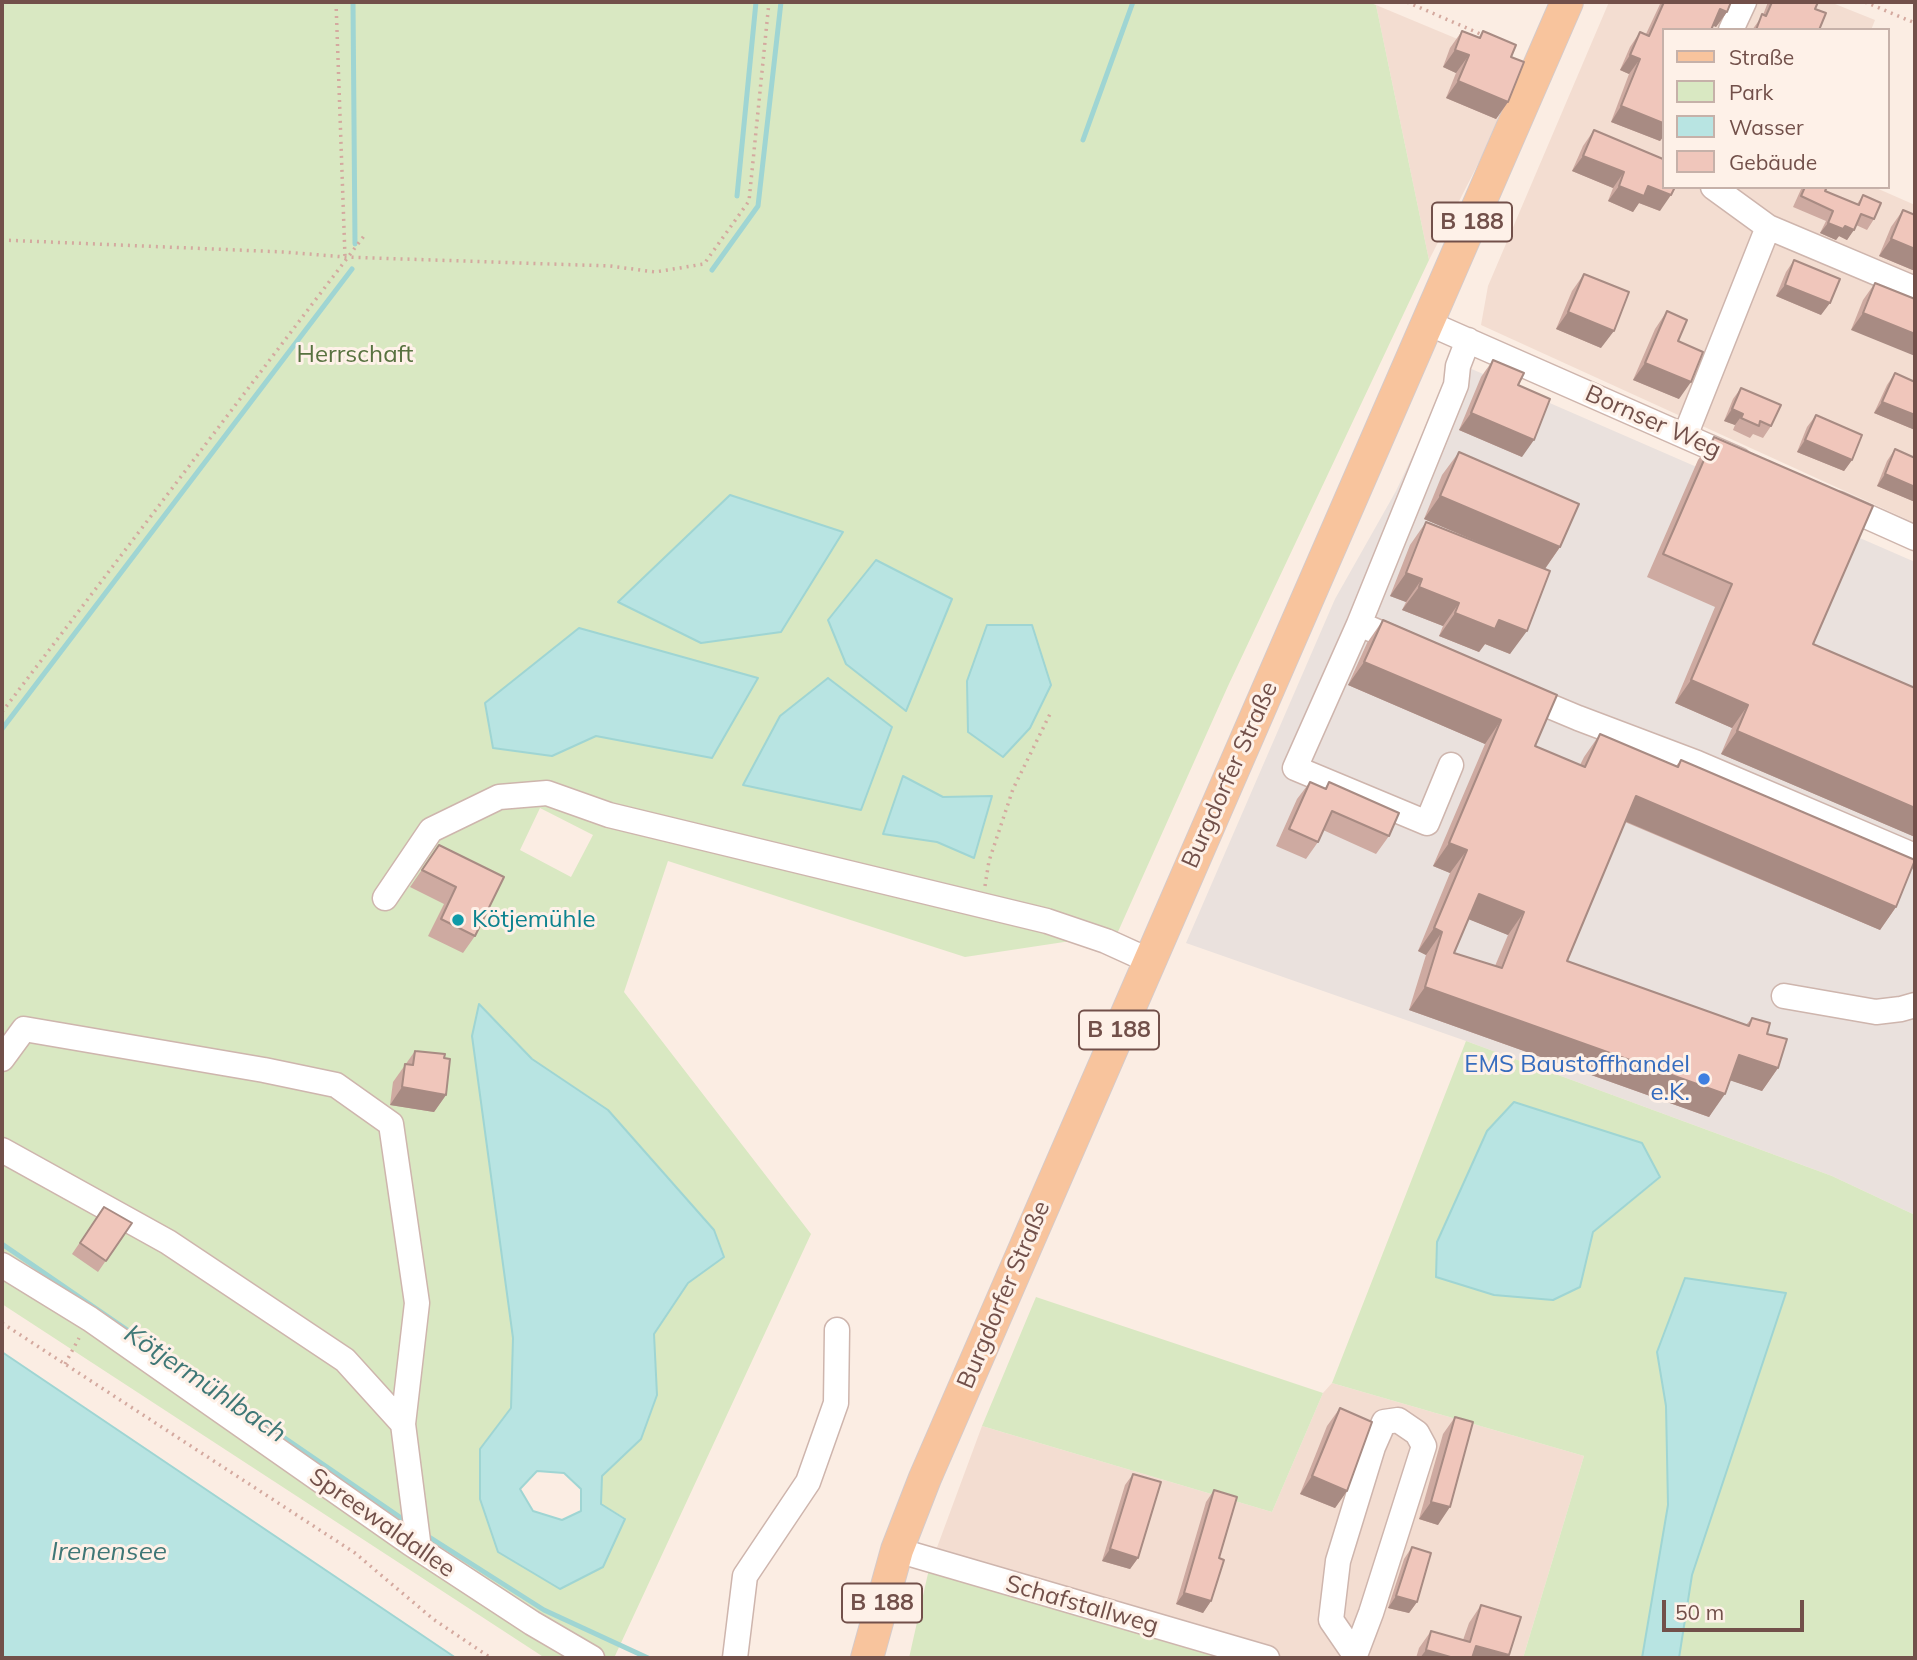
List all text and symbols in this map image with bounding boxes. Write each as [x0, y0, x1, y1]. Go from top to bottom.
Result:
legend [1661, 28, 1889, 189]
text: Straße [1729, 44, 1794, 70]
text: Park [1729, 79, 1773, 105]
text: Wasser [1729, 114, 1804, 140]
text: Gebäude [1729, 149, 1817, 175]
road number: B 188 [1432, 202, 1512, 242]
park label: Herrschaft [297, 341, 413, 369]
street label: Bornser Weg [1581, 379, 1725, 465]
street label: Burgdorfer Straße [1176, 677, 1284, 873]
place label: Kötjemühle [472, 906, 595, 934]
marker: Kötjemühle [450, 912, 466, 928]
road number: B 188 [1079, 1010, 1159, 1050]
place label: EMS Baustoffhandel e.K. [1464, 1051, 1690, 1107]
marker: EMS Baustoffhandel e.K. [1696, 1071, 1712, 1087]
street label: Burgdorfer Straße [951, 1197, 1057, 1393]
water label: Kötjermühlbach [118, 1318, 292, 1450]
street label: Spreewaldallee [304, 1462, 460, 1584]
water label: Irenensee [51, 1536, 167, 1568]
street label: Schafstallweg [1002, 1569, 1162, 1641]
road number: B 188 [842, 1584, 922, 1622]
scale bar [1665, 1586, 1807, 1630]
text: 50 m [1675, 1599, 1724, 1625]

